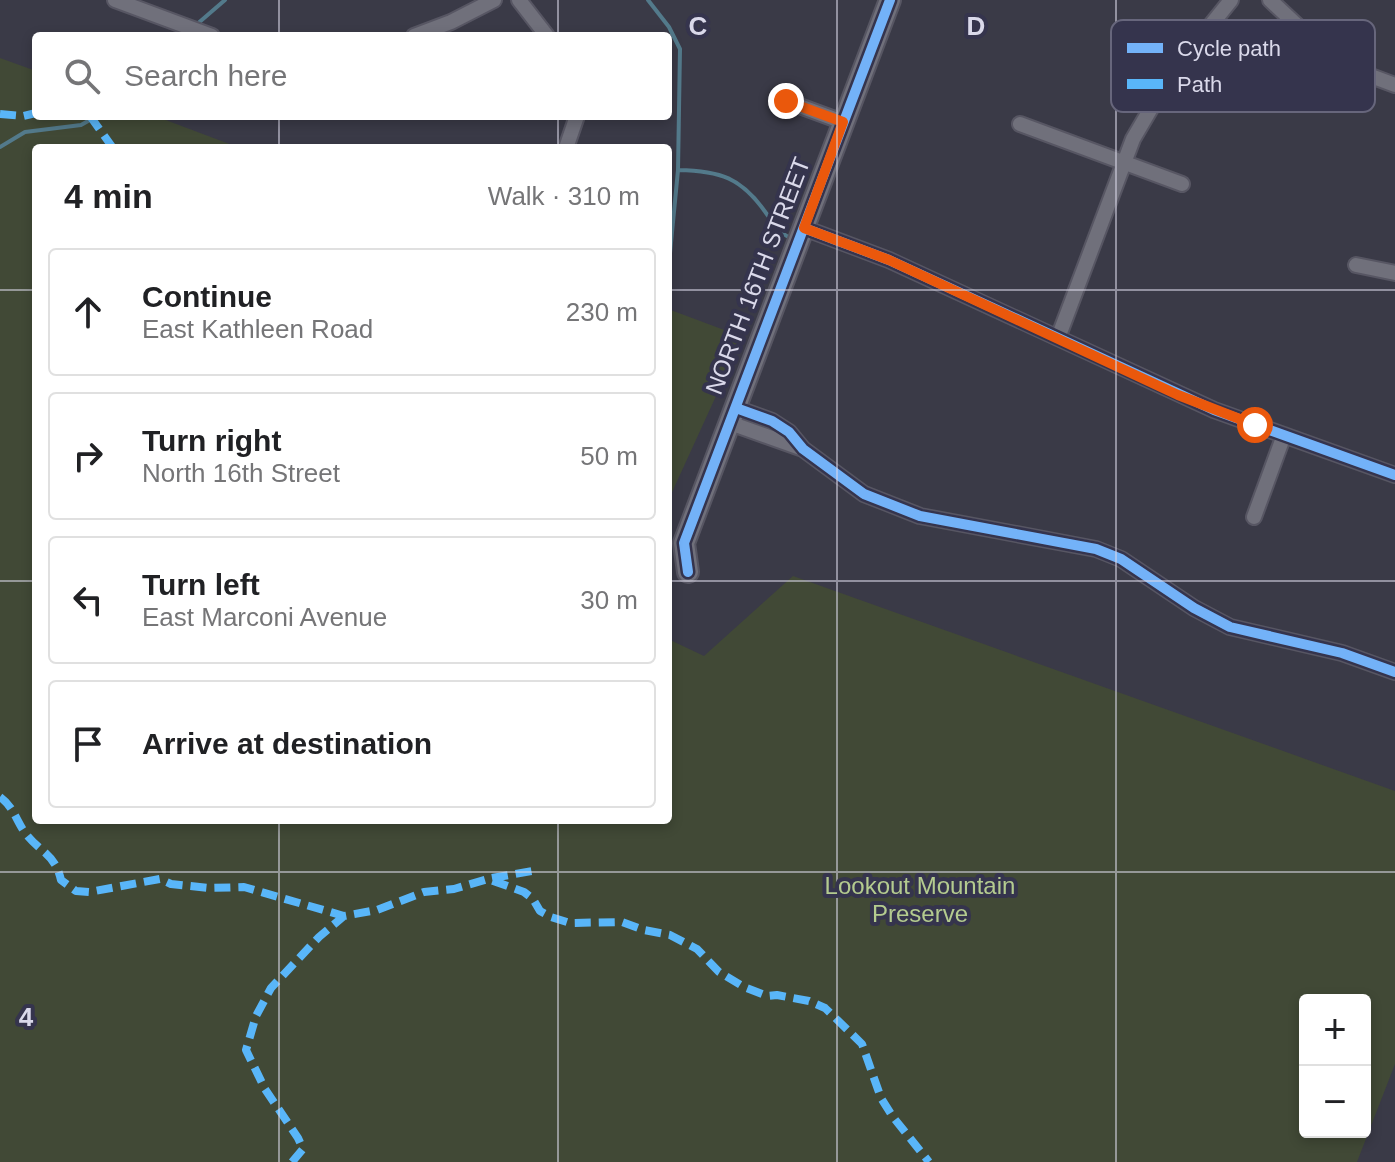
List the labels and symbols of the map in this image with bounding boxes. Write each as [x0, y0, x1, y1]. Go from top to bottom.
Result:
text: C [689, 11, 708, 41]
text: D [967, 11, 985, 41]
legend [1111, 20, 1375, 112]
text: Cycle path [1177, 36, 1281, 61]
text: Path [1177, 72, 1222, 97]
route end [768, 83, 804, 119]
street label: NORTH 16TH STREET [700, 153, 815, 398]
route start [1237, 407, 1273, 443]
park label: Lookout Mountain Preserve [825, 872, 1015, 927]
text: 4 [19, 1002, 34, 1032]

